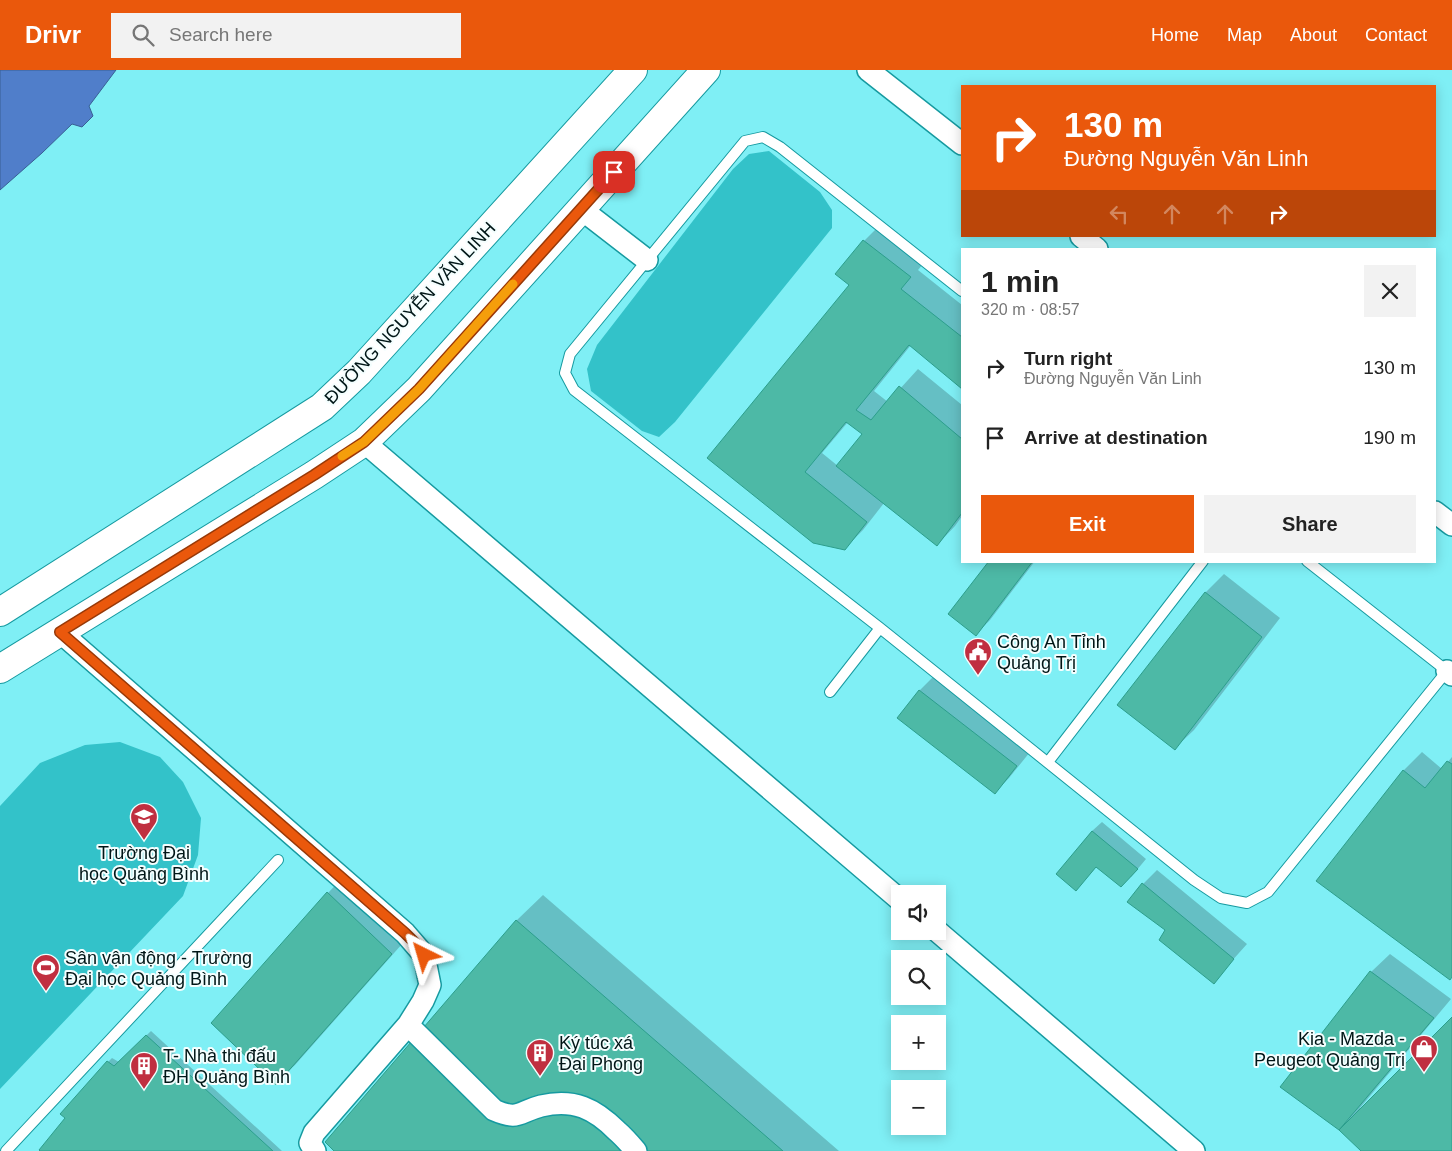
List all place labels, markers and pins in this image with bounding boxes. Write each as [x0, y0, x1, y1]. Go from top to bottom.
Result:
pin [593, 151, 635, 193]
place label: Công An Tỉnh Quảng Trị [997, 632, 1106, 673]
public building icon: Công An Tỉnh Quảng Trị [963, 637, 993, 676]
school or university icon: Trường Đại học Quảng Bình [129, 802, 159, 841]
place label: Trường Đại học Quảng Bình [79, 843, 209, 884]
place label: Sân vận động - Trường Đại học Quảng Bình [65, 948, 252, 989]
sports icon: Sân vận động - Trường Đại học Quảng Bình [31, 953, 61, 992]
place label: Kia - Mazda - Peugeot Quảng Trị [1254, 1029, 1405, 1070]
place label: Ký túc xá Đại Phong [559, 1033, 643, 1074]
shop icon: Kia - Mazda - Peugeot Quảng Trị [1409, 1034, 1439, 1073]
building icon: Ký túc xá Đại Phong [525, 1038, 555, 1077]
place label: T- Nhà thi đấu ĐH Quảng Bình [163, 1046, 290, 1087]
building icon: T- Nhà thi đấu ĐH Quảng Bình [129, 1051, 159, 1090]

